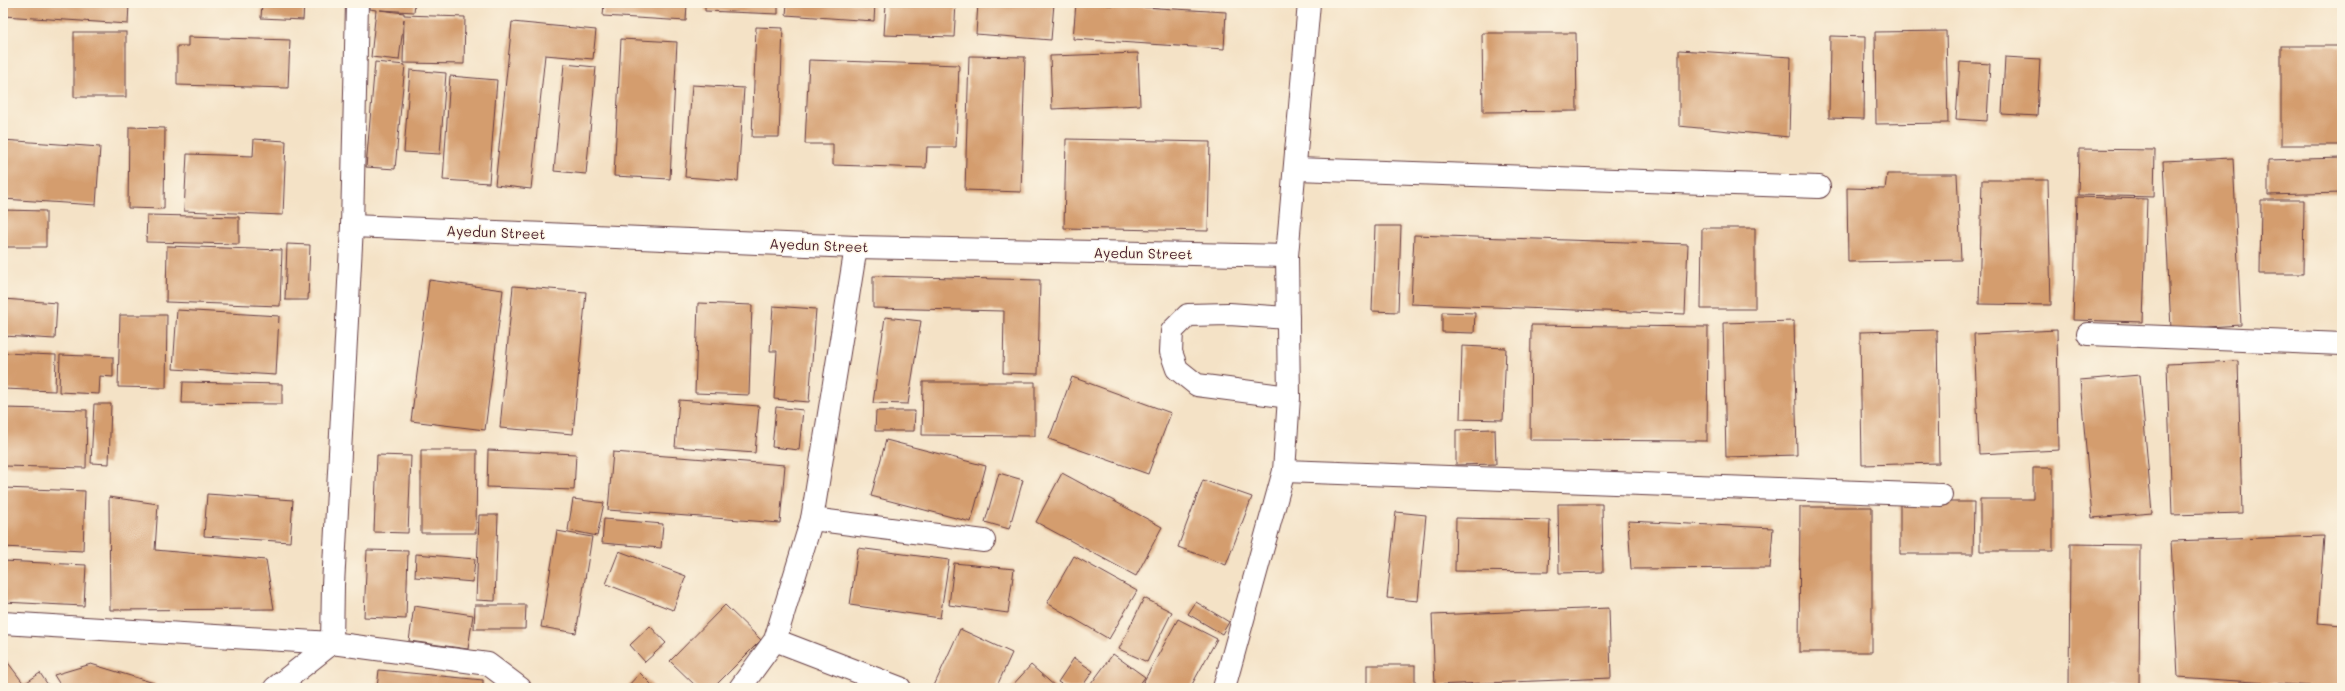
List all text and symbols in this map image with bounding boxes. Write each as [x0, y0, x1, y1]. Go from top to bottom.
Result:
street label: Ayedun Street [446, 221, 546, 243]
street label: Ayedun Street [769, 234, 869, 256]
street label: Ayedun Street [1093, 243, 1193, 263]

